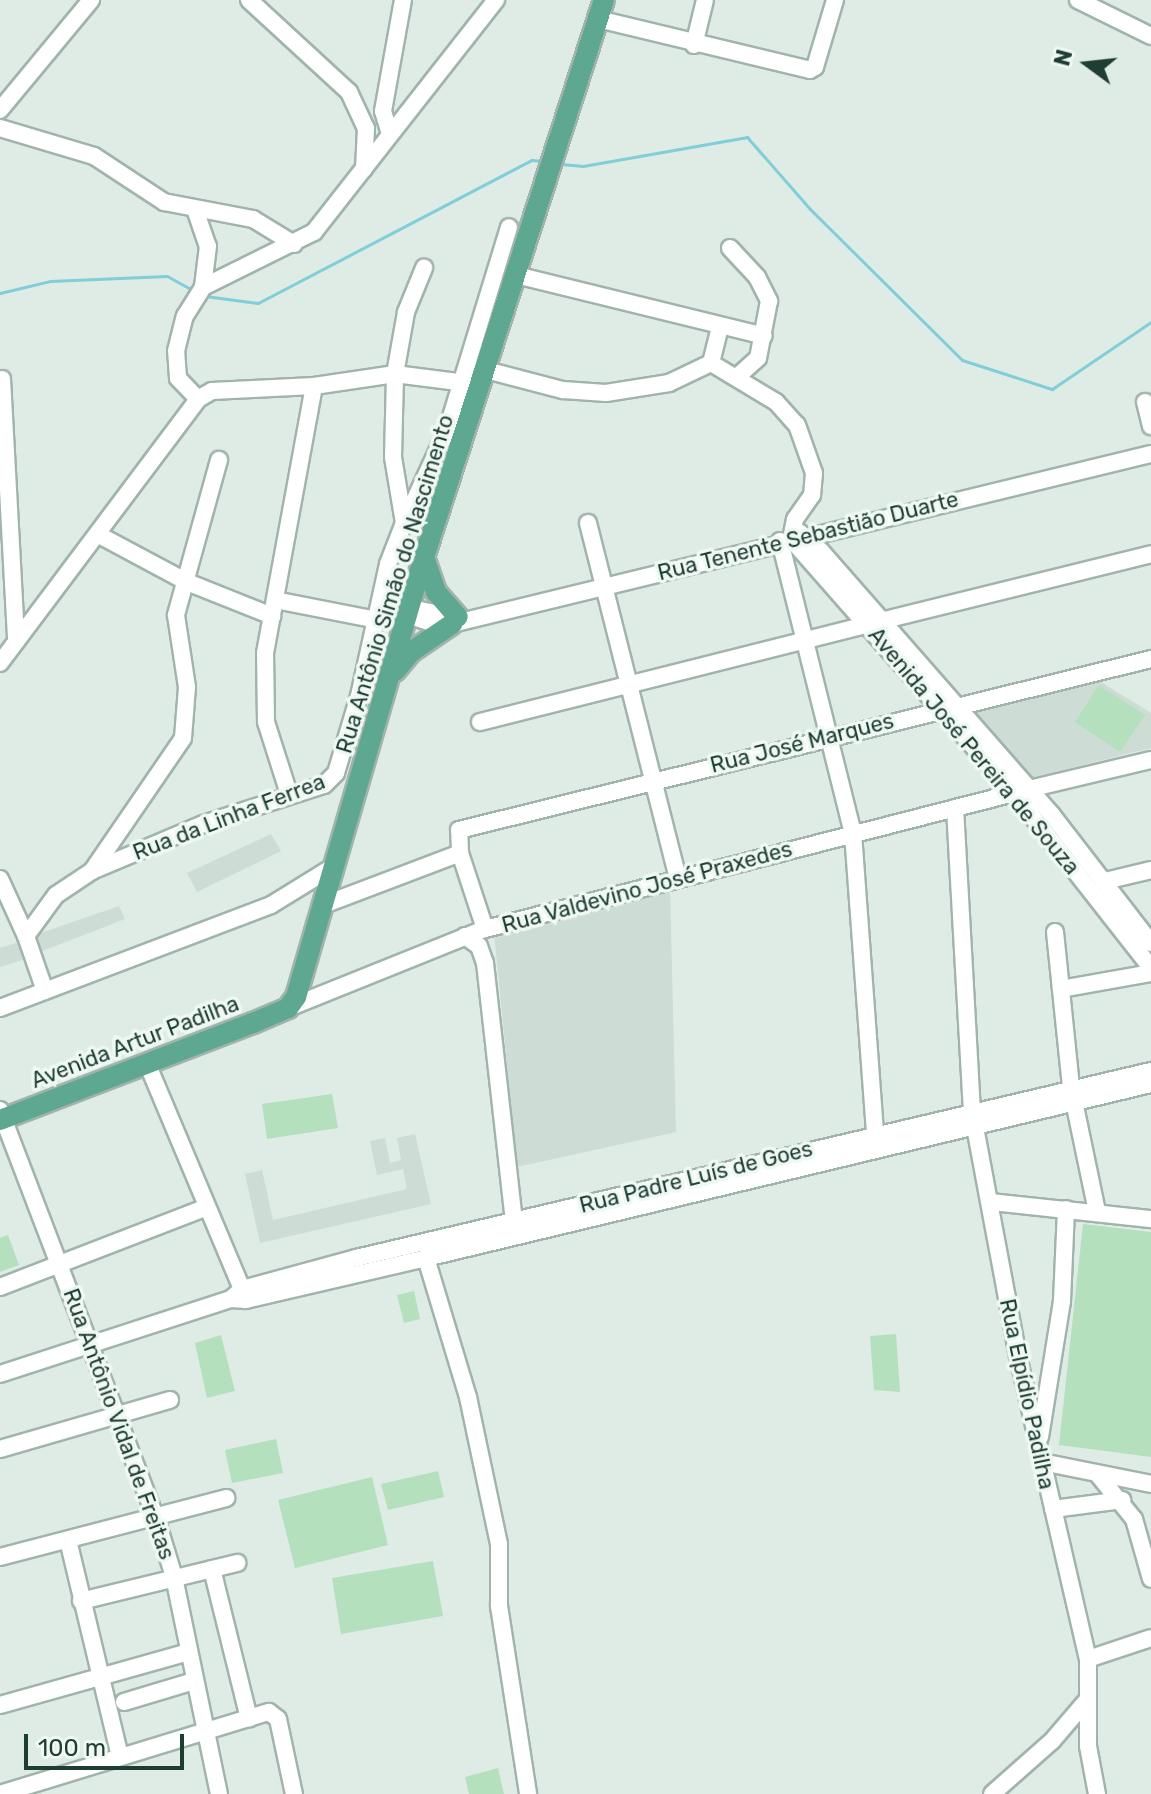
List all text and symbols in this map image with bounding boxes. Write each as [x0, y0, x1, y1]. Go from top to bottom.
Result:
north arrow [1047, 24, 1127, 104]
text: N [1048, 47, 1078, 69]
street label: Rua Antônio Simão do Nascimento [331, 411, 459, 757]
street label: Rua Tenente Sebastião Duarte [655, 486, 961, 586]
street label: Avenida José Pereira de Souza [863, 622, 1085, 880]
street label: Rua José Marques [707, 707, 897, 779]
street label: Rua da Linha Ferrea [129, 768, 329, 866]
street label: Rua Valdevino José Praxedes [499, 835, 795, 939]
street label: Avenida Artur Padilha [27, 990, 243, 1094]
street label: Rua Padre Luís de Goes [577, 1135, 815, 1219]
street label: Rua Antônio Vidal de Freitas [57, 1284, 181, 1564]
street label: Rua Elpídio Padilha [994, 1296, 1060, 1492]
scale bar [28, 1718, 188, 1768]
text: 100 m [38, 1734, 106, 1762]

